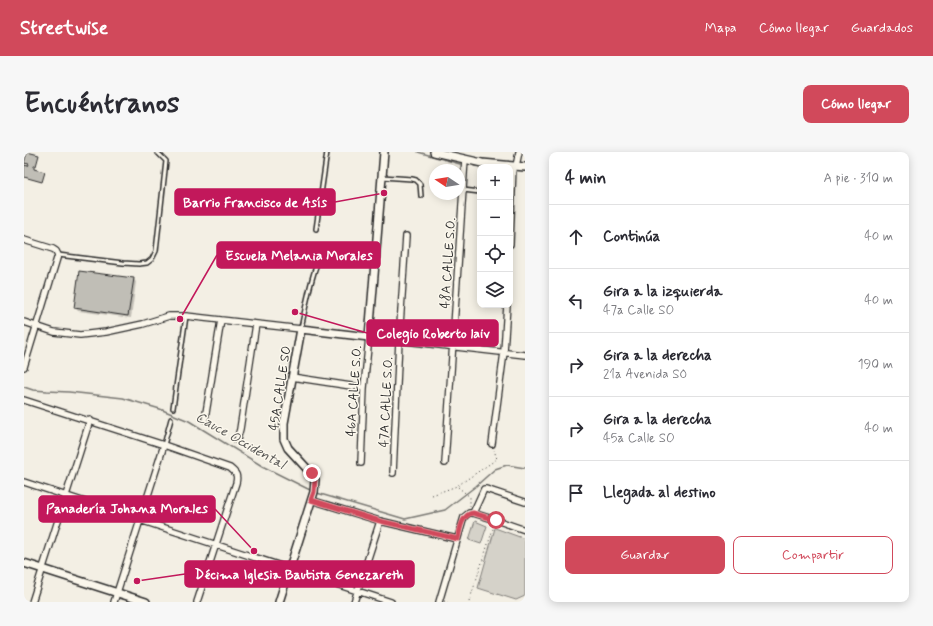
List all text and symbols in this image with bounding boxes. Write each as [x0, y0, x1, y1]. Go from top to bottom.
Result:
text: Streetwise [20, 16, 108, 41]
text: Mapa [705, 19, 737, 37]
text: Cómo llegar [759, 19, 829, 37]
text: Guardados [851, 19, 913, 37]
button: Cómo llegar [803, 85, 909, 123]
text: Encuéntranos [24, 86, 180, 123]
north arrow [429, 164, 465, 200]
map controls [477, 164, 513, 308]
button: + [477, 164, 513, 200]
text: 4 min [565, 167, 606, 189]
text: A pie · 310 m [823, 170, 893, 187]
callout: Barrio Francisco de Asís [175, 189, 335, 215]
text: Barrio Francisco de Asís [183, 194, 328, 212]
button: − [477, 200, 513, 236]
street label: 48A CALLE S.O. [437, 217, 460, 309]
icon: ahead [565, 226, 587, 248]
text: Continúa [603, 227, 660, 247]
text: 40 m [864, 228, 893, 245]
button: locate [477, 236, 513, 272]
callout: Escuela Melania Morales [217, 242, 380, 268]
text: Escuela Melania Morales [225, 247, 374, 265]
button: layers [477, 272, 513, 308]
text: Gira a la izquierda [603, 282, 722, 302]
icon: left [565, 290, 587, 312]
text: 40 m [864, 292, 893, 309]
text: 47a Calle SO [603, 302, 674, 319]
callout: Colegio Roberto laiv [367, 320, 498, 346]
text: Colegio Roberto laiv [376, 325, 490, 345]
street label: 45A CALLE SO [265, 345, 296, 432]
street label: 46A CALLE S.O. [343, 345, 366, 437]
text: Gira a la derecha [603, 346, 712, 366]
icon: right [565, 354, 587, 376]
street label: 47A CALLE S.O. [376, 356, 397, 448]
text: 190 m [858, 356, 893, 373]
text: 21a Avenida SO [603, 366, 687, 383]
water label: Cauce Occidental [192, 408, 290, 475]
text: Gira a la derecha [603, 410, 712, 430]
icon: right [565, 418, 587, 440]
text: 40 m [864, 420, 893, 437]
text: 45a Calle SO [603, 430, 675, 447]
route end [303, 464, 321, 482]
icon: arrive [565, 482, 587, 504]
text: Llegada al destino [603, 483, 716, 503]
callout: Panadería Johana Morales [39, 496, 215, 522]
text: Panadería Johana Morales [46, 500, 209, 518]
route start [487, 511, 505, 529]
button: Guardar [565, 536, 725, 574]
button: Compartir [733, 536, 893, 574]
callout: Décima Iglesia Bautista Genezareth [185, 561, 414, 587]
text: Décima Iglesia Bautista Genezareth [194, 566, 404, 585]

